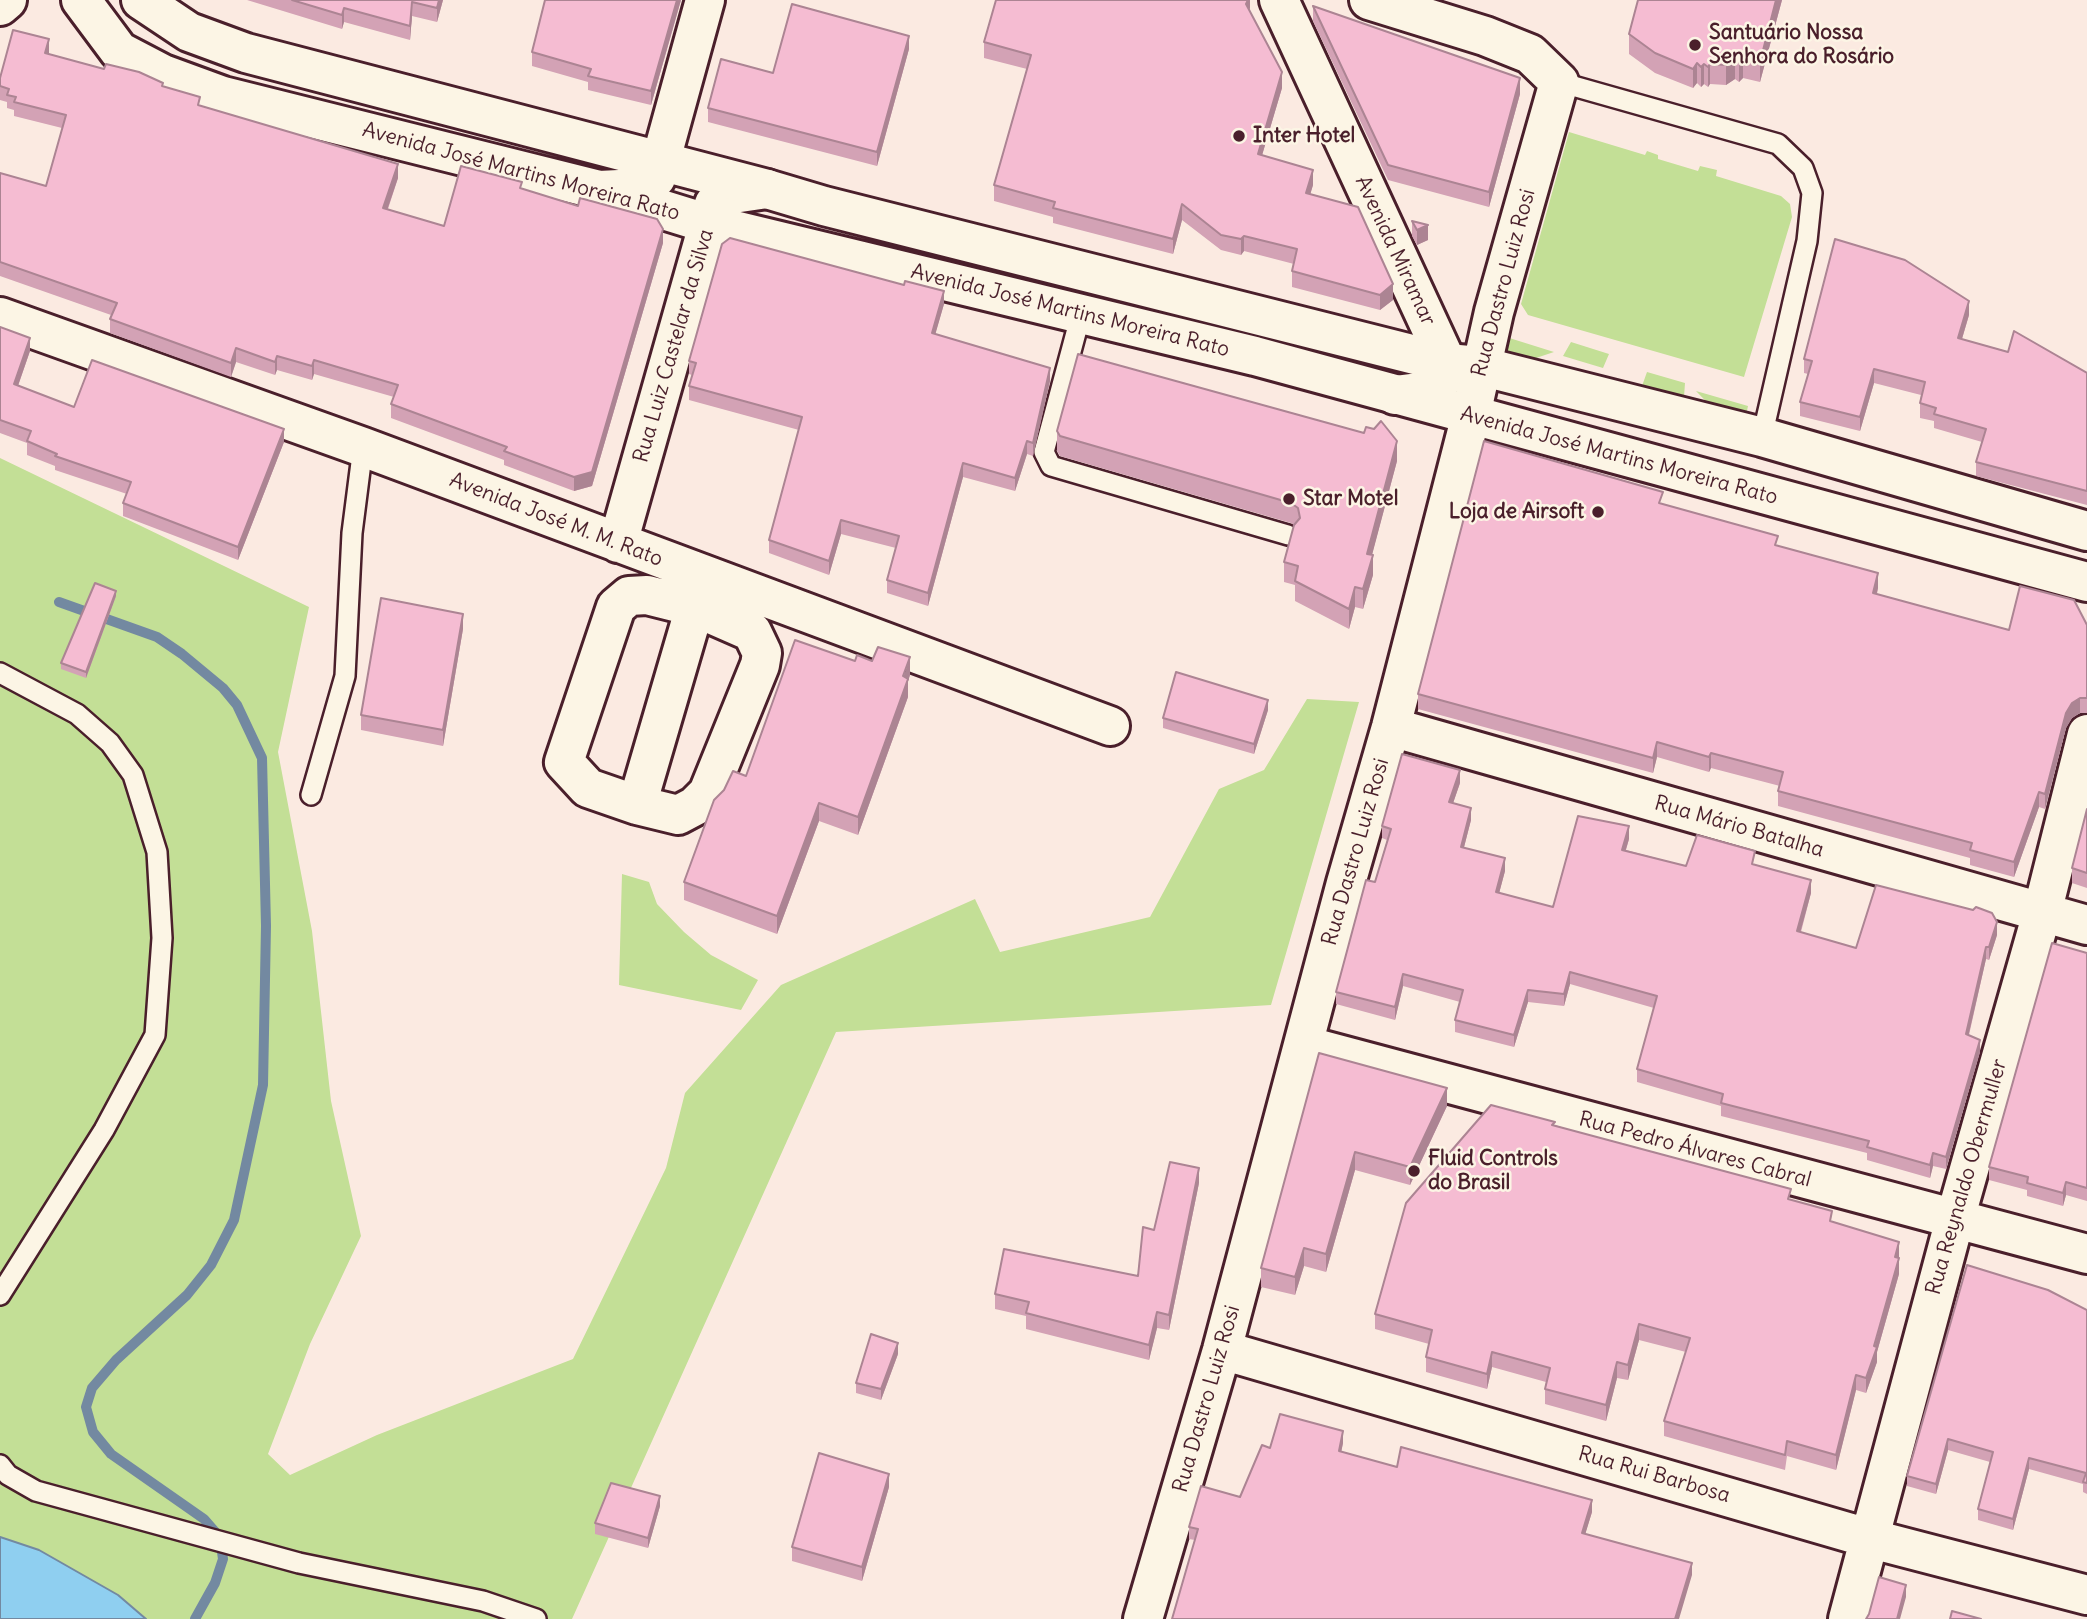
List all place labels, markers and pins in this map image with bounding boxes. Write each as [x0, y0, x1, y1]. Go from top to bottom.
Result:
place label: Santuário Nossa Senhora do Rosário [1709, 20, 1894, 70]
marker: Santuário Nossa Senhora do Rosário [1687, 37, 1703, 53]
place label: Inter Hotel [1253, 123, 1355, 149]
marker: Inter Hotel [1231, 128, 1247, 144]
place label: Star Motel [1303, 486, 1398, 512]
marker: Star Motel [1281, 491, 1297, 507]
place label: Loja de Airsoft [1449, 499, 1584, 525]
marker: Loja de Airsoft [1590, 504, 1606, 520]
place label: Fluid Controls do Brasil [1428, 1146, 1558, 1196]
marker: Fluid Controls do Brasil [1406, 1163, 1422, 1179]

